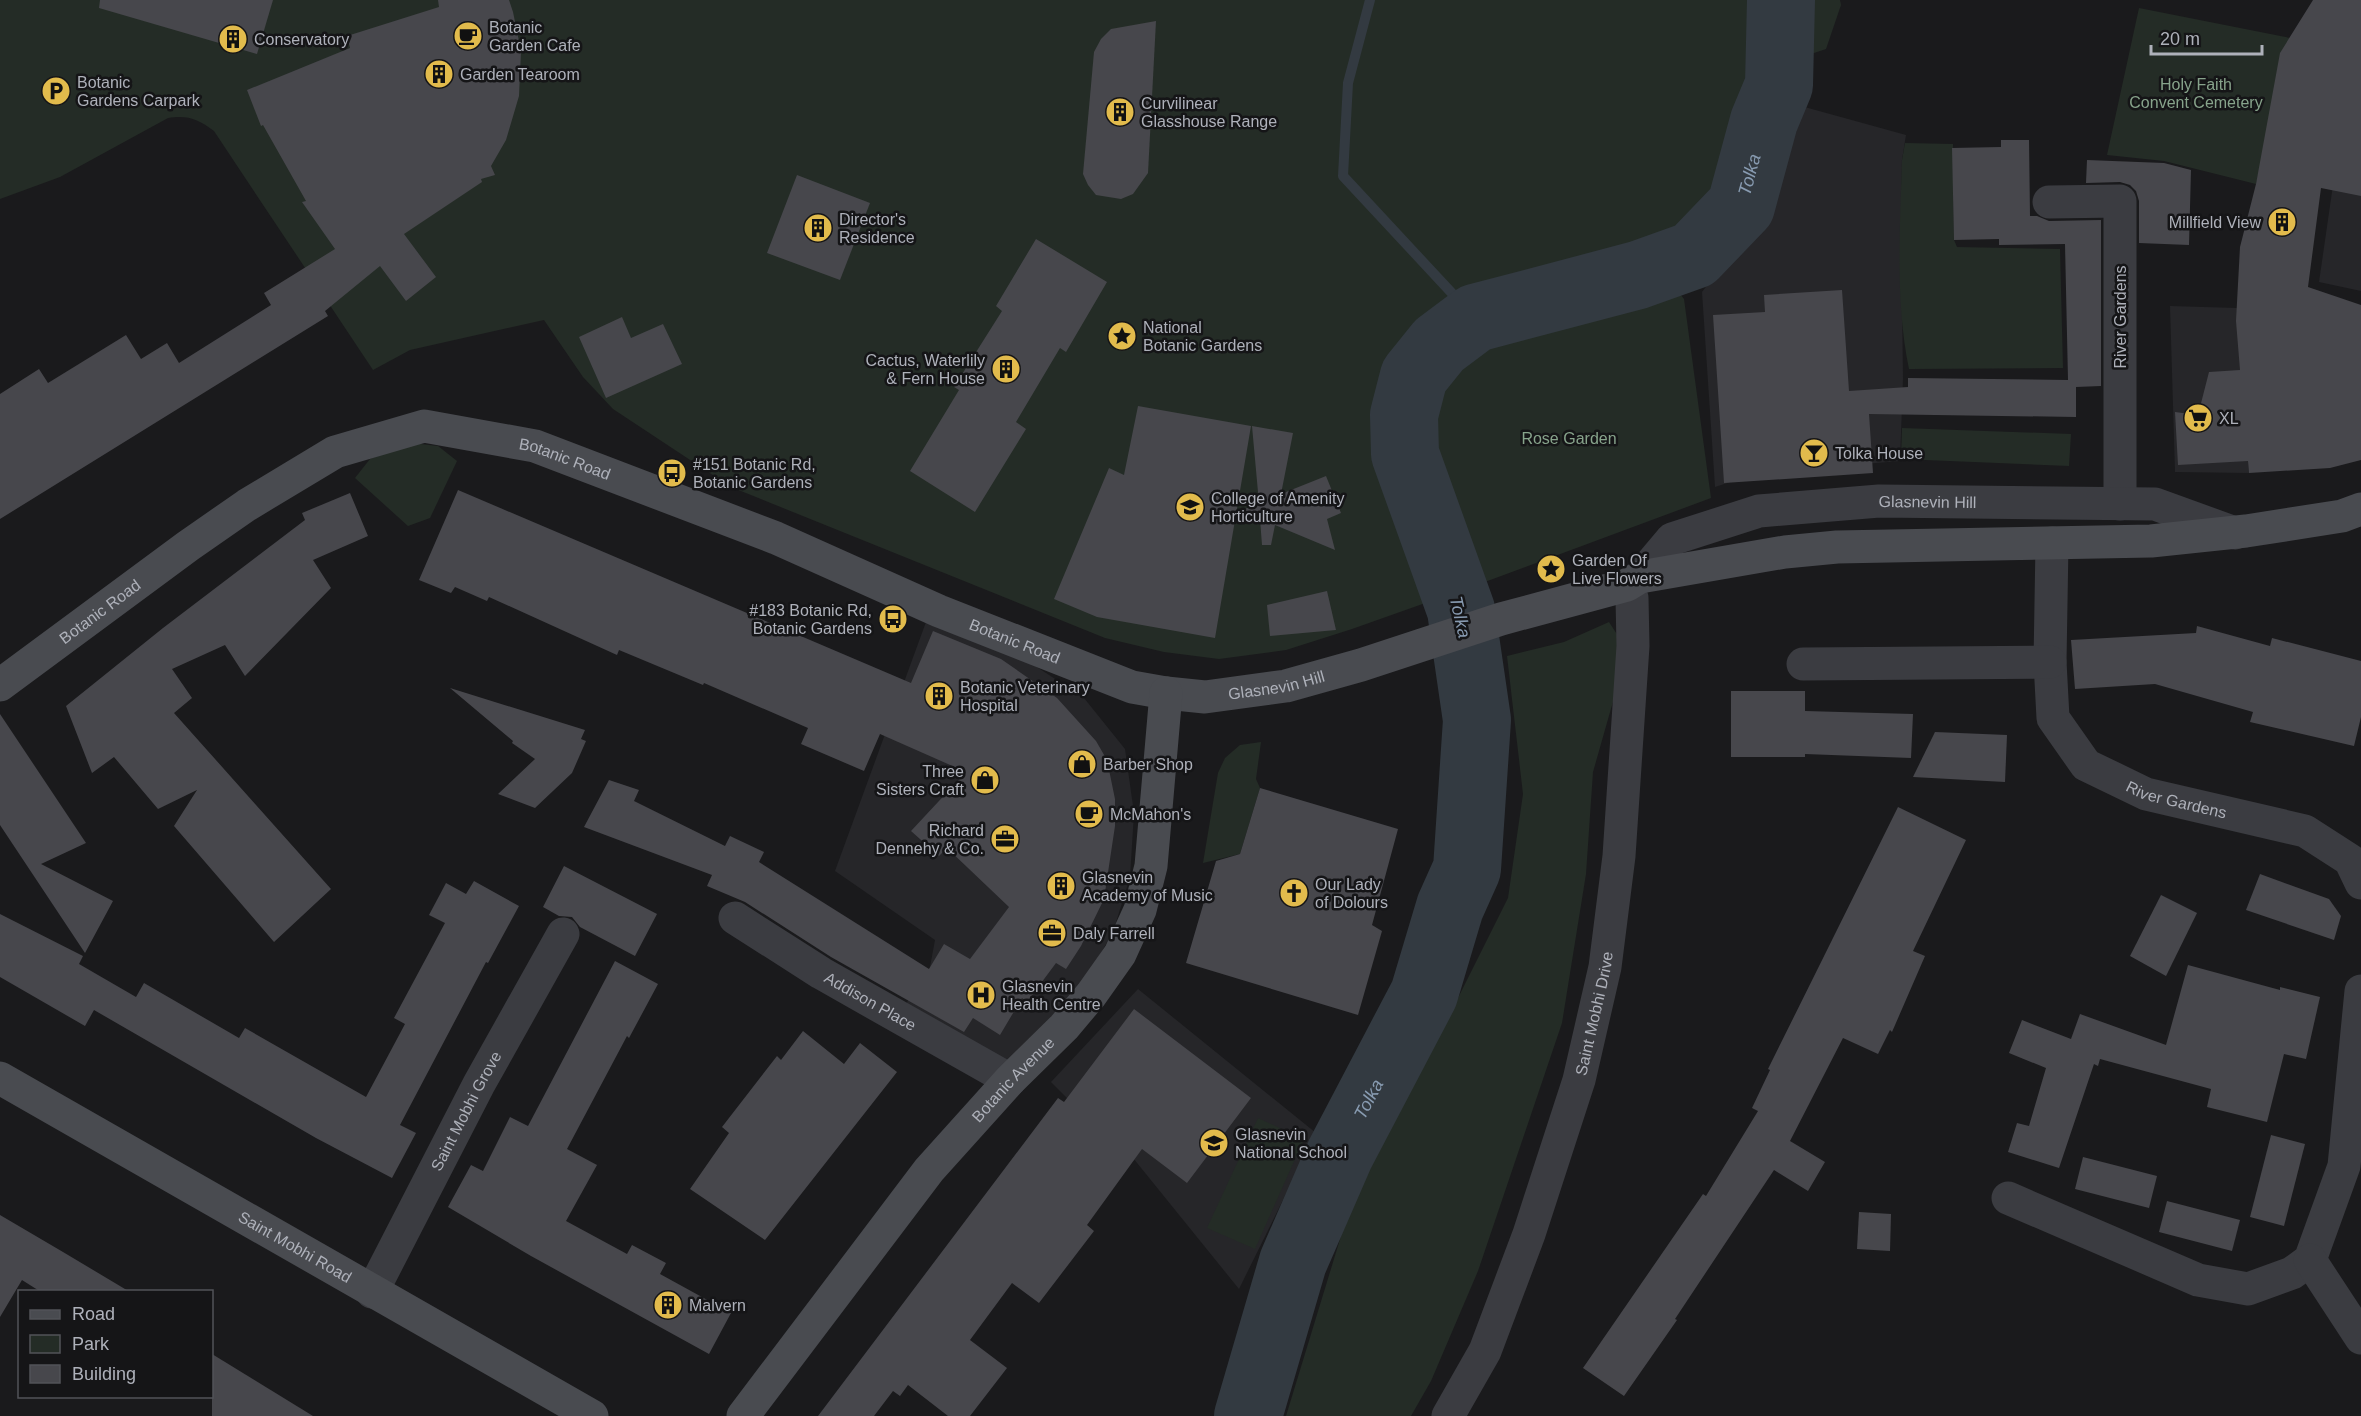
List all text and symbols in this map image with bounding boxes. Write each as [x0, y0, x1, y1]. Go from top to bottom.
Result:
scale bar [2151, 18, 2262, 56]
place label: Botanic Garden Cafe [489, 19, 581, 54]
cafe icon: Botanic Garden Cafe [452, 20, 484, 52]
building icon: Conservatory [217, 23, 249, 55]
text: 20 m [2160, 29, 2200, 49]
place label: Conservatory [254, 31, 349, 48]
building icon: Garden Tearoom [423, 58, 455, 90]
place label: Garden Tearoom [460, 66, 580, 83]
place label: Botanic Gardens Carpark [77, 74, 201, 109]
parking icon: Botanic Gardens Carpark [40, 75, 72, 107]
park label: Holy Faith Convent Cemetery [2129, 76, 2263, 111]
place label: Curvilinear Glasshouse Range [1141, 95, 1277, 130]
building icon: Curvilinear Glasshouse Range [1104, 96, 1136, 128]
water label: Tolka [1734, 152, 1765, 198]
building icon: Millfield View [2266, 206, 2298, 238]
place label: Director's Residence [839, 211, 915, 246]
building icon: Director's Residence [802, 212, 834, 244]
place label: Millfield View [2169, 214, 2261, 231]
street label: River Gardens [2112, 265, 2129, 369]
place label: National Botanic Gardens [1143, 319, 1262, 354]
place icon: National Botanic Gardens [1106, 320, 1138, 352]
place label: Cactus, Waterlily & Fern House [866, 352, 985, 387]
building icon: Cactus, Waterlily & Fern House [990, 353, 1022, 385]
supermarket icon: XL [2182, 402, 2214, 434]
place label: XL [2219, 410, 2239, 427]
park label: Rose Garden [1521, 430, 1617, 447]
street label: Botanic Road [518, 435, 613, 483]
bar icon: Tolka House [1798, 437, 1830, 469]
place label: Tolka House [1835, 445, 1923, 462]
place label: #151 Botanic Rd, Botanic Gardens [693, 456, 816, 491]
bus stop icon: #151 Botanic Rd, Botanic Gardens [656, 457, 688, 489]
place label: College of Amenity Horticulture [1211, 490, 1344, 525]
school or university icon: College of Amenity Horticulture [1174, 491, 1206, 523]
street label: Glasnevin Hill [1878, 493, 1977, 511]
place label: Garden Of Live Flowers [1572, 552, 1662, 587]
place icon: Garden Of Live Flowers [1535, 553, 1567, 585]
street label: Botanic Road [56, 576, 144, 647]
water label: Tolka [1445, 594, 1475, 640]
place label: #183 Botanic Rd, Botanic Gardens [749, 602, 872, 637]
bus stop icon: #183 Botanic Rd, Botanic Gardens [877, 603, 909, 635]
street label: Botanic Road [967, 616, 1063, 667]
street label: Glasnevin Hill [1227, 668, 1327, 703]
place label: Botanic Veterinary Hospital [960, 679, 1090, 714]
building icon: Botanic Veterinary Hospital [923, 680, 955, 712]
shop icon: Barber Shop [1066, 748, 1098, 780]
place label: Barber Shop [1103, 756, 1193, 773]
place label: Three Sisters Craft [876, 763, 965, 798]
shop icon: Three Sisters Craft [969, 764, 1001, 796]
street label: River Gardens [2123, 778, 2228, 821]
cafe icon: McMahon's [1073, 798, 1105, 830]
place label: McMahon's [1110, 806, 1191, 823]
place label: Richard Dennehy & Co. [875, 822, 984, 857]
office icon: Richard Dennehy & Co. [989, 823, 1021, 855]
place label: Glasnevin Academy of Music [1082, 869, 1213, 904]
building icon: Glasnevin Academy of Music [1045, 870, 1077, 902]
place label: Our Lady of Dolours [1315, 876, 1388, 911]
church icon: Our Lady of Dolours [1278, 877, 1310, 909]
office icon: Daly Farrell [1036, 917, 1068, 949]
place label: Daly Farrell [1073, 925, 1155, 942]
street label: Saint Mobhi Drive [1572, 950, 1616, 1077]
street label: Addison Place [822, 969, 919, 1034]
place label: Glasnevin Health Centre [1002, 978, 1101, 1013]
hospital icon: Glasnevin Health Centre [965, 979, 997, 1011]
street label: Botanic Avenue [969, 1034, 1058, 1125]
street label: Saint Mobhi Grove [428, 1048, 505, 1174]
water label: Tolka [1350, 1076, 1387, 1123]
place label: Glasnevin National School [1235, 1126, 1347, 1161]
school or university icon: Glasnevin National School [1198, 1127, 1230, 1159]
street label: Saint Mobhi Road [236, 1208, 355, 1286]
building icon: Malvern [652, 1289, 684, 1321]
legend [18, 1290, 213, 1398]
place label: Malvern [689, 1297, 746, 1314]
text: Road [72, 1304, 115, 1324]
text: Park [72, 1334, 110, 1354]
text: Building [72, 1364, 136, 1384]

